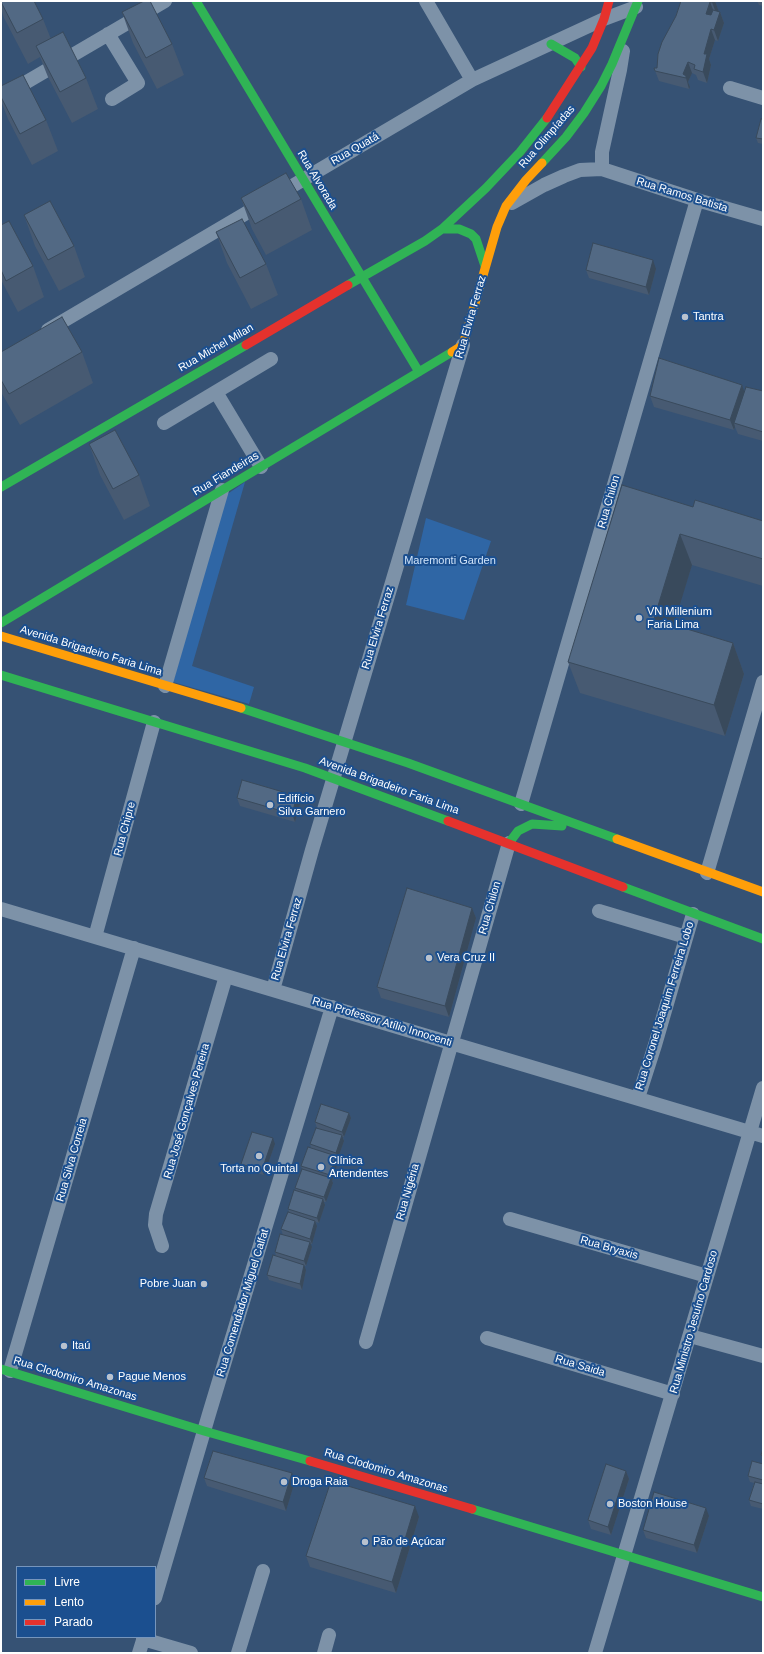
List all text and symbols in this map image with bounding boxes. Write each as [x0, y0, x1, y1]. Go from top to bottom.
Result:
street label: Rua Olimpíadas [516, 103, 578, 171]
street label: Rua Quatá [329, 130, 381, 168]
street label: Rua Alvorada [294, 148, 340, 212]
street label: Rua Ramos Batista [635, 175, 729, 215]
street label: Rua Elvira Ferraz [453, 274, 489, 360]
place label: Tantra [693, 310, 724, 324]
marker: Tantra [680, 312, 690, 322]
street label: Rua Michel Milan [176, 321, 256, 375]
street label: Rua Fiandeiras [191, 449, 261, 499]
street label: Rua Chilon [595, 474, 623, 530]
park label: Maremonti Garden [404, 554, 496, 568]
street label: Rua Elvira Ferraz [359, 585, 397, 671]
place label: VN Millenium Faria Lima [647, 605, 712, 631]
marker: VN Millenium Faria Lima [634, 613, 644, 623]
street label: Avenida Brigadeiro Faria Lima [18, 623, 164, 679]
street label: Avenida Brigadeiro Faria Lima [317, 755, 461, 817]
place label: Edifício Silva Garnero [278, 792, 345, 818]
street label: Rua Chipre [111, 800, 139, 858]
marker: Edifício Silva Garnero [265, 800, 275, 810]
street label: Rua Chilon [476, 880, 504, 936]
street label: Rua Elvira Ferraz [269, 896, 305, 982]
street label: Rua Coronel Joaquim Ferreira Lobo [633, 920, 697, 1092]
place label: Vera Cruz II [437, 951, 495, 965]
marker: Vera Cruz II [424, 953, 434, 963]
street label: Rua Professor Atílio Innocenti [310, 994, 454, 1050]
street label: Rua José Gonçalves Pereira [161, 1042, 213, 1180]
street label: Rua Silva Correia [54, 1117, 90, 1203]
marker: Torta no Quintal [254, 1151, 264, 1161]
place label: Clínica Artendentes [329, 1154, 388, 1180]
place label: Torta no Quintal [220, 1162, 298, 1176]
marker: Clínica Artendentes [316, 1162, 326, 1172]
street label: Rua Nigéria [394, 1162, 422, 1222]
street label: Rua Comendador Miguel Calfat [214, 1227, 272, 1379]
street label: Rua Bryaxis [579, 1233, 639, 1263]
street label: Rua Ministro Jesuíno Cardoso [667, 1249, 721, 1395]
place label: Pobre Juan [140, 1277, 196, 1291]
marker: Pobre Juan [199, 1279, 209, 1289]
place label: Itaú [72, 1339, 90, 1353]
marker: Itaú [59, 1341, 69, 1351]
street label: Rua Saida [554, 1352, 606, 1380]
street label: Rua Clodomiro Amazonas [12, 1354, 138, 1404]
place label: Pague Menos [118, 1370, 186, 1384]
marker: Pague Menos [105, 1372, 115, 1382]
street label: Rua Clodomiro Amazonas [323, 1446, 449, 1496]
place label: Droga Raia [292, 1475, 348, 1489]
marker: Droga Raia [279, 1477, 289, 1487]
place label: Boston House [618, 1497, 687, 1511]
marker: Boston House [605, 1499, 615, 1509]
place label: Pão de Açúcar [373, 1535, 445, 1549]
marker: Pão de Açúcar [360, 1537, 370, 1547]
legend [16, 1566, 156, 1638]
text: Livre [54, 1575, 80, 1589]
text: Lento [54, 1595, 84, 1609]
text: Parado [54, 1615, 93, 1629]

